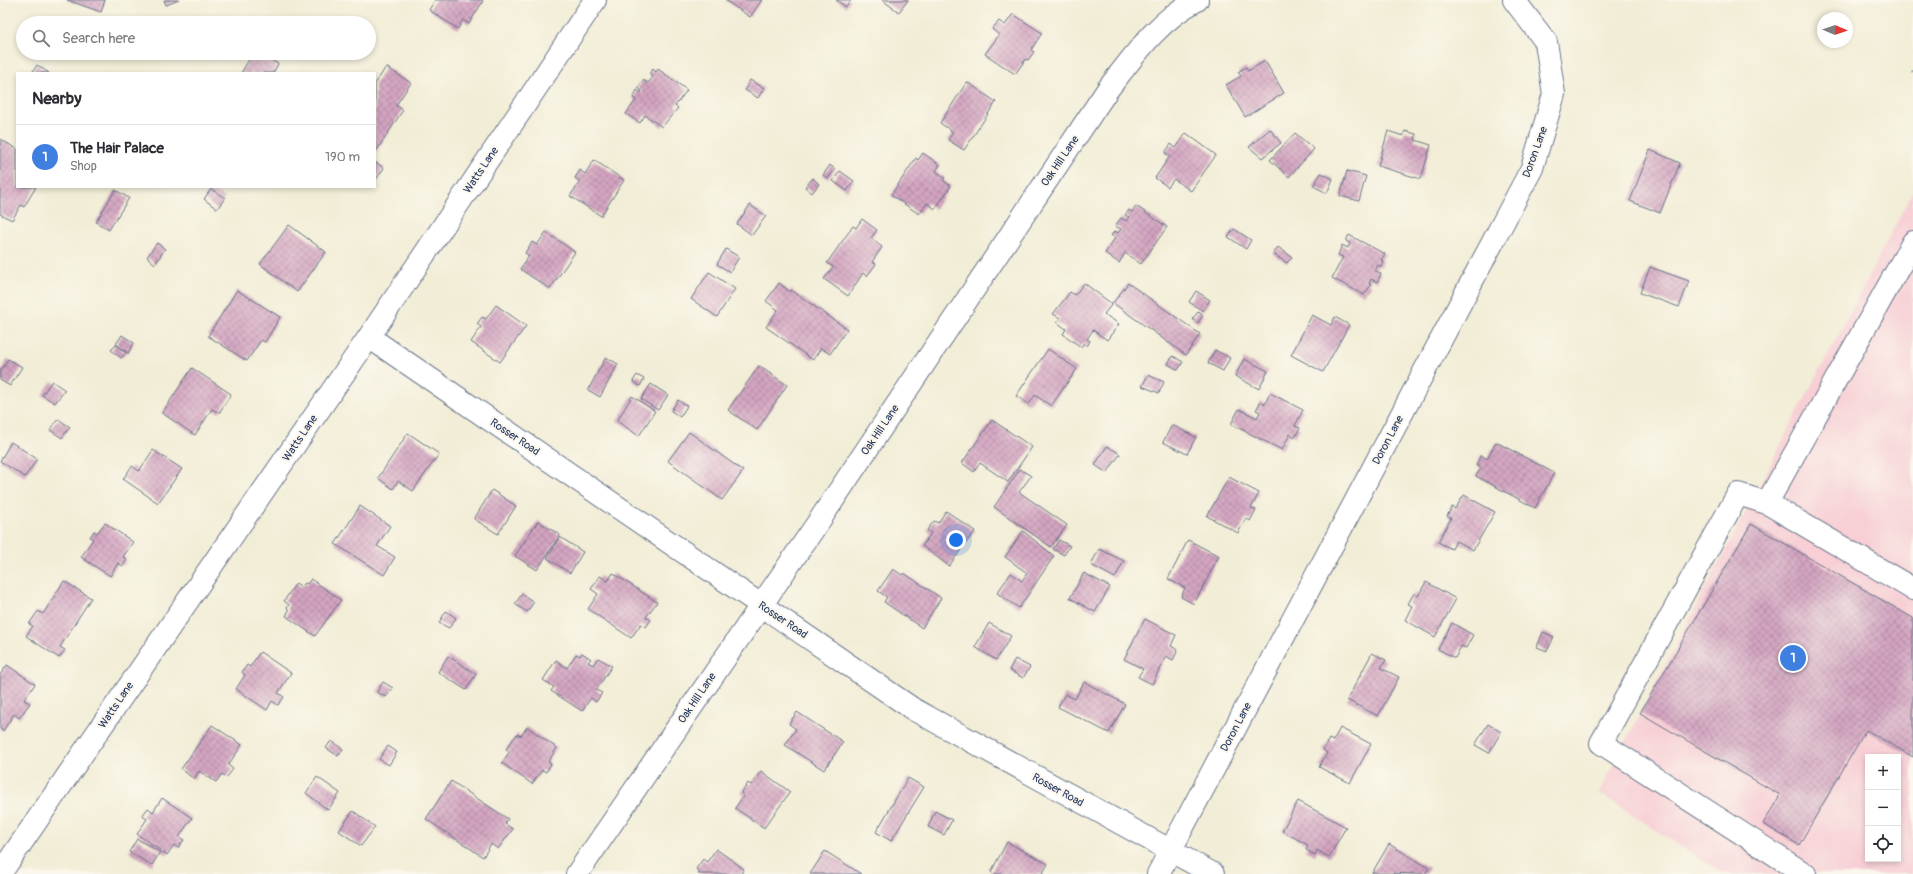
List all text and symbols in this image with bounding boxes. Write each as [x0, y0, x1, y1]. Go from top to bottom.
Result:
north arrow [1817, 12, 1853, 48]
search box [16, 16, 376, 60]
icon: search [30, 27, 52, 49]
text: Search here [62, 29, 135, 48]
text: Nearby [32, 88, 81, 109]
street label: Doron Lane [1520, 124, 1550, 179]
street label: Oak Hill Lane [1038, 133, 1082, 189]
text: The Hair Palace [70, 139, 164, 158]
street label: Watts Lane [461, 144, 502, 196]
text: 1 [42, 149, 48, 165]
text: 190 m [325, 149, 360, 165]
text: Shop [70, 158, 97, 174]
street label: Oak Hill Lane [858, 402, 902, 458]
street label: Watts Lane [280, 412, 321, 464]
street label: Doron Lane [1370, 413, 1407, 467]
street label: Rosser Road [488, 416, 542, 458]
your location [946, 530, 966, 550]
street label: Rosser Road [756, 599, 810, 641]
pin: 1 [1780, 643, 1806, 673]
street label: Oak Hill Lane [675, 670, 719, 726]
street label: Watts Lane [96, 679, 137, 731]
street label: Doron Lane [1218, 700, 1255, 754]
map controls [1865, 754, 1901, 862]
button: + [1865, 754, 1901, 790]
street label: Rosser Road [1030, 771, 1086, 809]
button: − [1865, 790, 1901, 826]
button: locate [1865, 826, 1901, 862]

